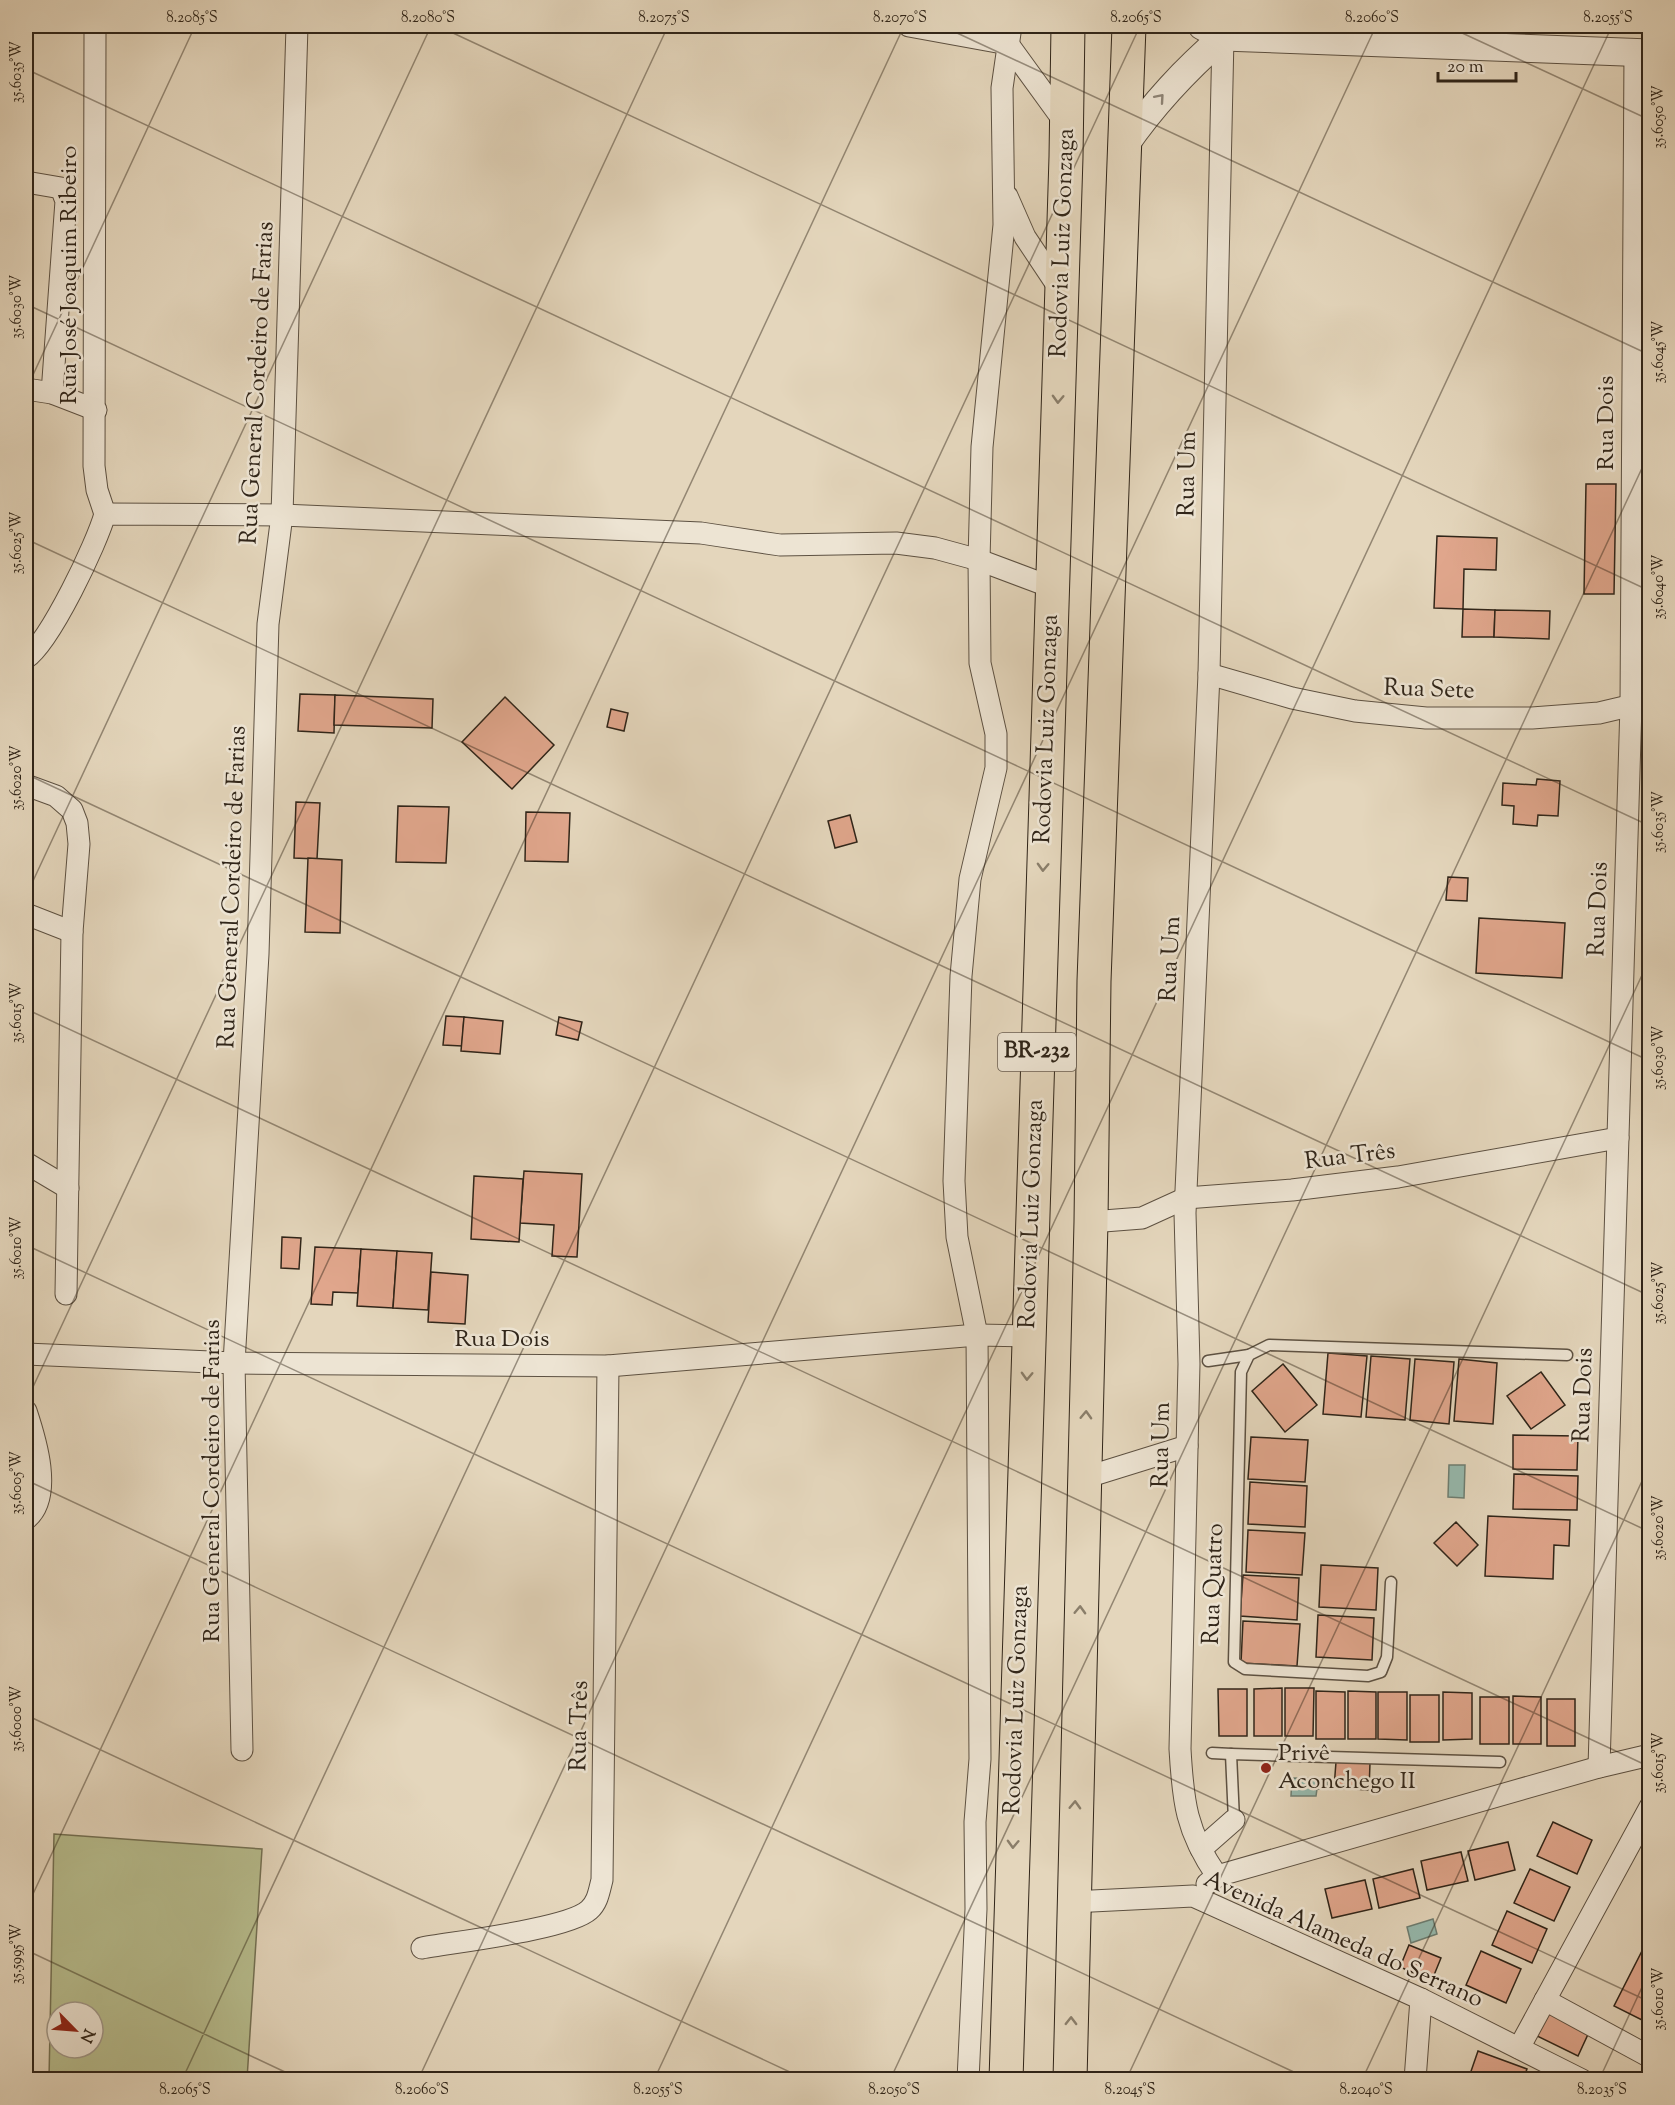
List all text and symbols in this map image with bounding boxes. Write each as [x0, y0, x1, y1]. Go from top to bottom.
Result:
text: 8.2085°S [166, 8, 218, 29]
text: 8.2080°S [401, 8, 455, 29]
text: 8.2075°S [638, 8, 690, 29]
text: 8.2070°S [873, 8, 927, 29]
text: 8.2065°S [1110, 8, 1162, 29]
text: 8.2060°S [1345, 8, 1399, 29]
text: 8.2055°S [1583, 8, 1633, 29]
text: 35.6035°W [7, 41, 28, 103]
scale bar [1438, 45, 1516, 83]
text: 20 m [1447, 55, 1484, 81]
text: 35.6050°W [1649, 85, 1670, 149]
one-way arrow [1152, 94, 1163, 105]
street label: Rodovia Luiz Gonzaga [1042, 128, 1084, 358]
street label: Rua José Joaquim Ribeiro [53, 146, 87, 404]
street label: Rua General Cordeiro de Farias [233, 221, 283, 545]
text: 35.6030°W [7, 275, 28, 339]
text: 35.6045°W [1649, 320, 1670, 383]
street label: Rua Dois [1590, 376, 1624, 470]
one-way arrow [1051, 394, 1064, 403]
street label: Rua Um [1170, 431, 1206, 517]
text: 35.6025°W [7, 511, 28, 574]
text: 35.6040°W [1649, 554, 1670, 619]
street label: Rodovia Luiz Gonzaga [1026, 614, 1068, 844]
street label: Rua Sete [1383, 671, 1475, 709]
street label: Rua General Cordeiro de Farias [210, 725, 256, 1049]
text: 35.6020°W [7, 745, 28, 811]
text: 35.6035°W [1649, 791, 1670, 853]
street label: Rua Dois [1580, 861, 1618, 957]
one-way arrow [1036, 862, 1049, 871]
street label: Rua Um [1152, 915, 1190, 1003]
text: 35.6015°W [7, 982, 28, 1043]
text: 35.6030°W [1649, 1026, 1670, 1090]
road number: BR-232 [998, 1033, 1076, 1071]
street label: Rodovia Luiz Gonzaga [1011, 1099, 1053, 1329]
street label: Rua Três [1303, 1135, 1397, 1179]
text: 35.6010°W [7, 1216, 28, 1280]
text: 35.6025°W [1649, 1261, 1670, 1324]
street label: Rua General Cordeiro de Farias [196, 1319, 230, 1643]
street label: Rua Dois [455, 1323, 549, 1357]
street label: Rua Dois [1565, 1347, 1603, 1443]
one-way arrow [1021, 1372, 1034, 1381]
street label: Rua Um [1144, 1402, 1180, 1488]
one-way arrow [1079, 1411, 1092, 1420]
text: 35.6005°W [7, 1451, 28, 1515]
text: 35.6020°W [1649, 1495, 1670, 1561]
street label: Rua Quatro [1195, 1523, 1233, 1645]
street label: Rodovia Luiz Gonzaga [996, 1585, 1038, 1815]
one-way arrow [1074, 1606, 1087, 1615]
street label: Rua Três [562, 1680, 598, 1772]
text: 35.6000°W [7, 1686, 28, 1752]
text: 35.6015°W [1649, 1732, 1670, 1793]
place label: Privê Aconchego II [1278, 1737, 1416, 1799]
marker: Privê Aconchego II [1259, 1761, 1273, 1775]
one-way arrow [1069, 1801, 1081, 1810]
one-way arrow [1007, 1840, 1019, 1849]
street label: Avenida Alameda do Serrano [1198, 1863, 1488, 2017]
text: 35.5995°W [7, 1923, 28, 1984]
text: 35.6010°W [1649, 1967, 1670, 2031]
north arrow [45, 2000, 105, 2060]
one-way arrow [1064, 2017, 1077, 2026]
text: N [73, 2025, 99, 2046]
text: 8.2065°S [159, 2080, 211, 2101]
text: 8.2060°S [395, 2080, 449, 2101]
text: 8.2055°S [633, 2080, 683, 2101]
text: 8.2050°S [868, 2080, 920, 2101]
text: 8.2045°S [1105, 2080, 1155, 2101]
text: 8.2040°S [1339, 2080, 1393, 2101]
text: 8.2035°S [1577, 2080, 1627, 2101]

